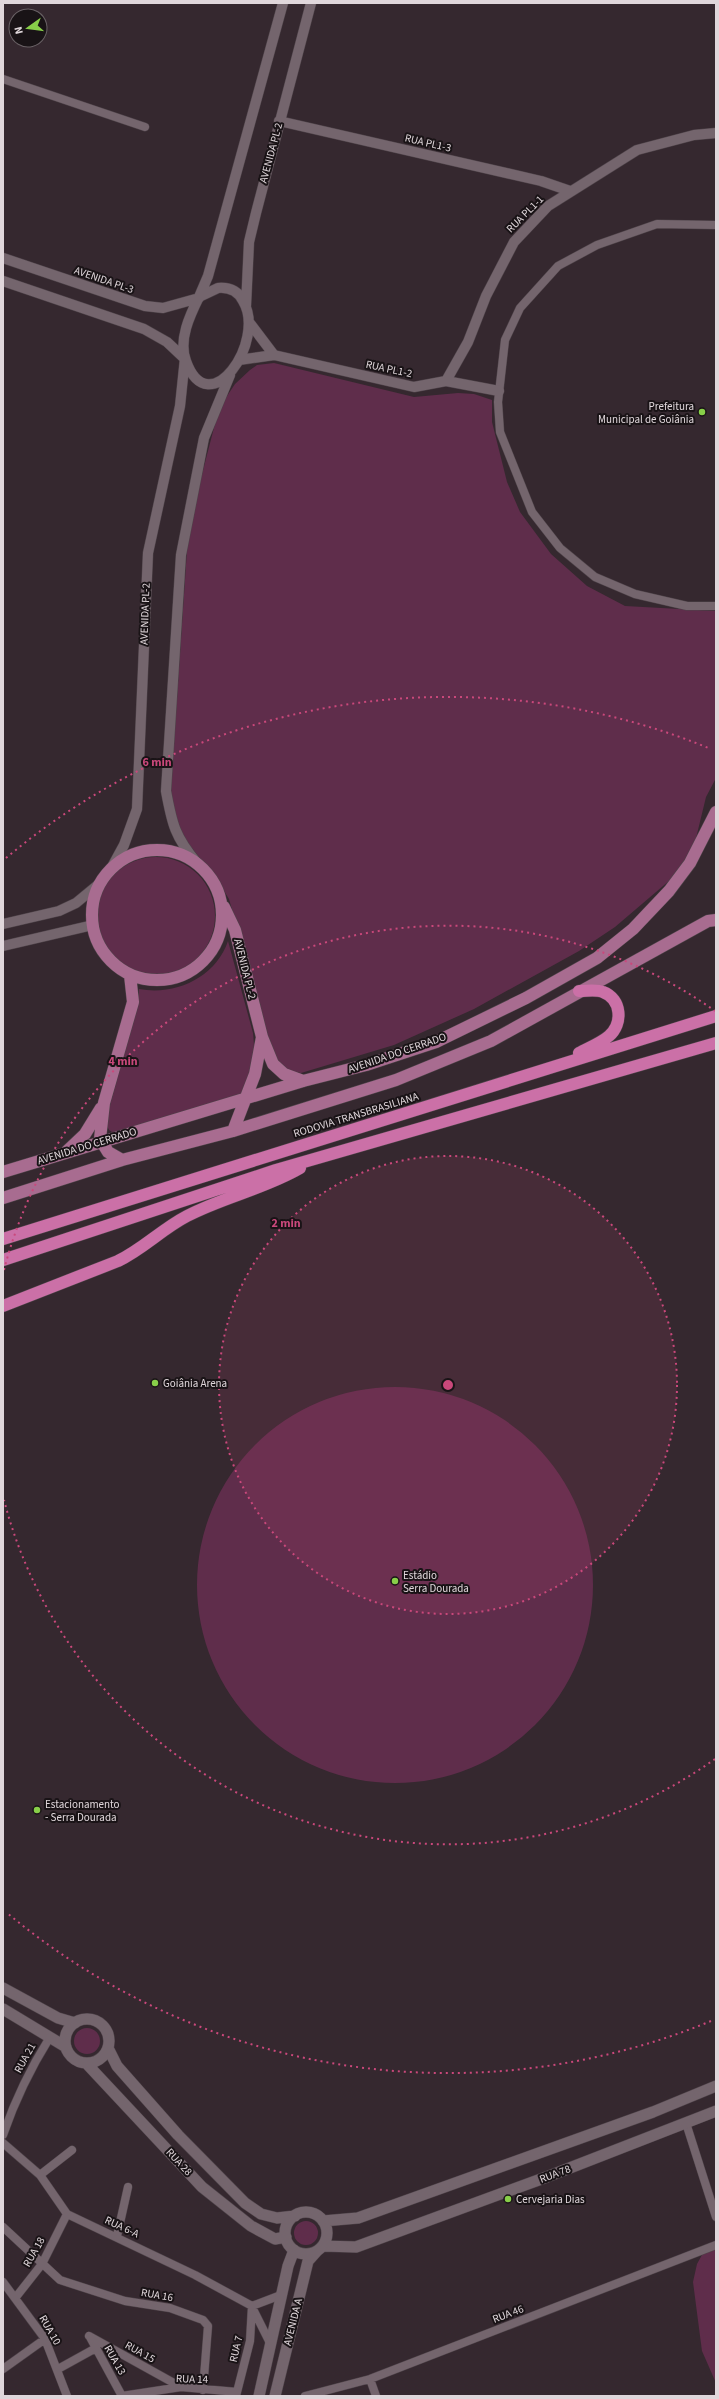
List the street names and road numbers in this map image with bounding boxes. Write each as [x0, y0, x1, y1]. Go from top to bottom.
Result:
street label: AVENIDA PL-2 [256, 121, 286, 185]
street label: RUA PL1-3 [403, 130, 453, 156]
street label: RUA PL1-1 [503, 192, 547, 236]
street label: AVENIDA PL-3 [72, 263, 136, 297]
street label: RUA PL1-2 [364, 357, 414, 381]
street label: AVENIDA PL-2 [136, 583, 154, 645]
street label: AVENIDA PL-2 [230, 937, 260, 1001]
street label: AVENIDA DO CERRADO [346, 1029, 448, 1077]
street label: RODOVIA TRANSBRASILIANA [292, 1089, 420, 1141]
street label: AVENIDA DO CERRADO [36, 1124, 138, 1168]
street label: RUA 21 [11, 2040, 39, 2076]
street label: RUA 28 [163, 2145, 196, 2179]
street label: RUA 78 [537, 2161, 573, 2187]
street label: RUA 6-A [102, 2213, 142, 2241]
street label: RUA 18 [19, 2234, 49, 2270]
street label: RUA 16 [140, 2285, 175, 2305]
street label: AVENIDA A [280, 2297, 306, 2347]
street label: RUA 46 [490, 2301, 526, 2327]
street label: RUA 10 [35, 2312, 65, 2348]
street label: RUA 7 [226, 2334, 246, 2364]
street label: RUA 15 [122, 2338, 158, 2366]
street label: RUA 13 [100, 2342, 130, 2378]
street label: RUA 14 [176, 2371, 209, 2387]

